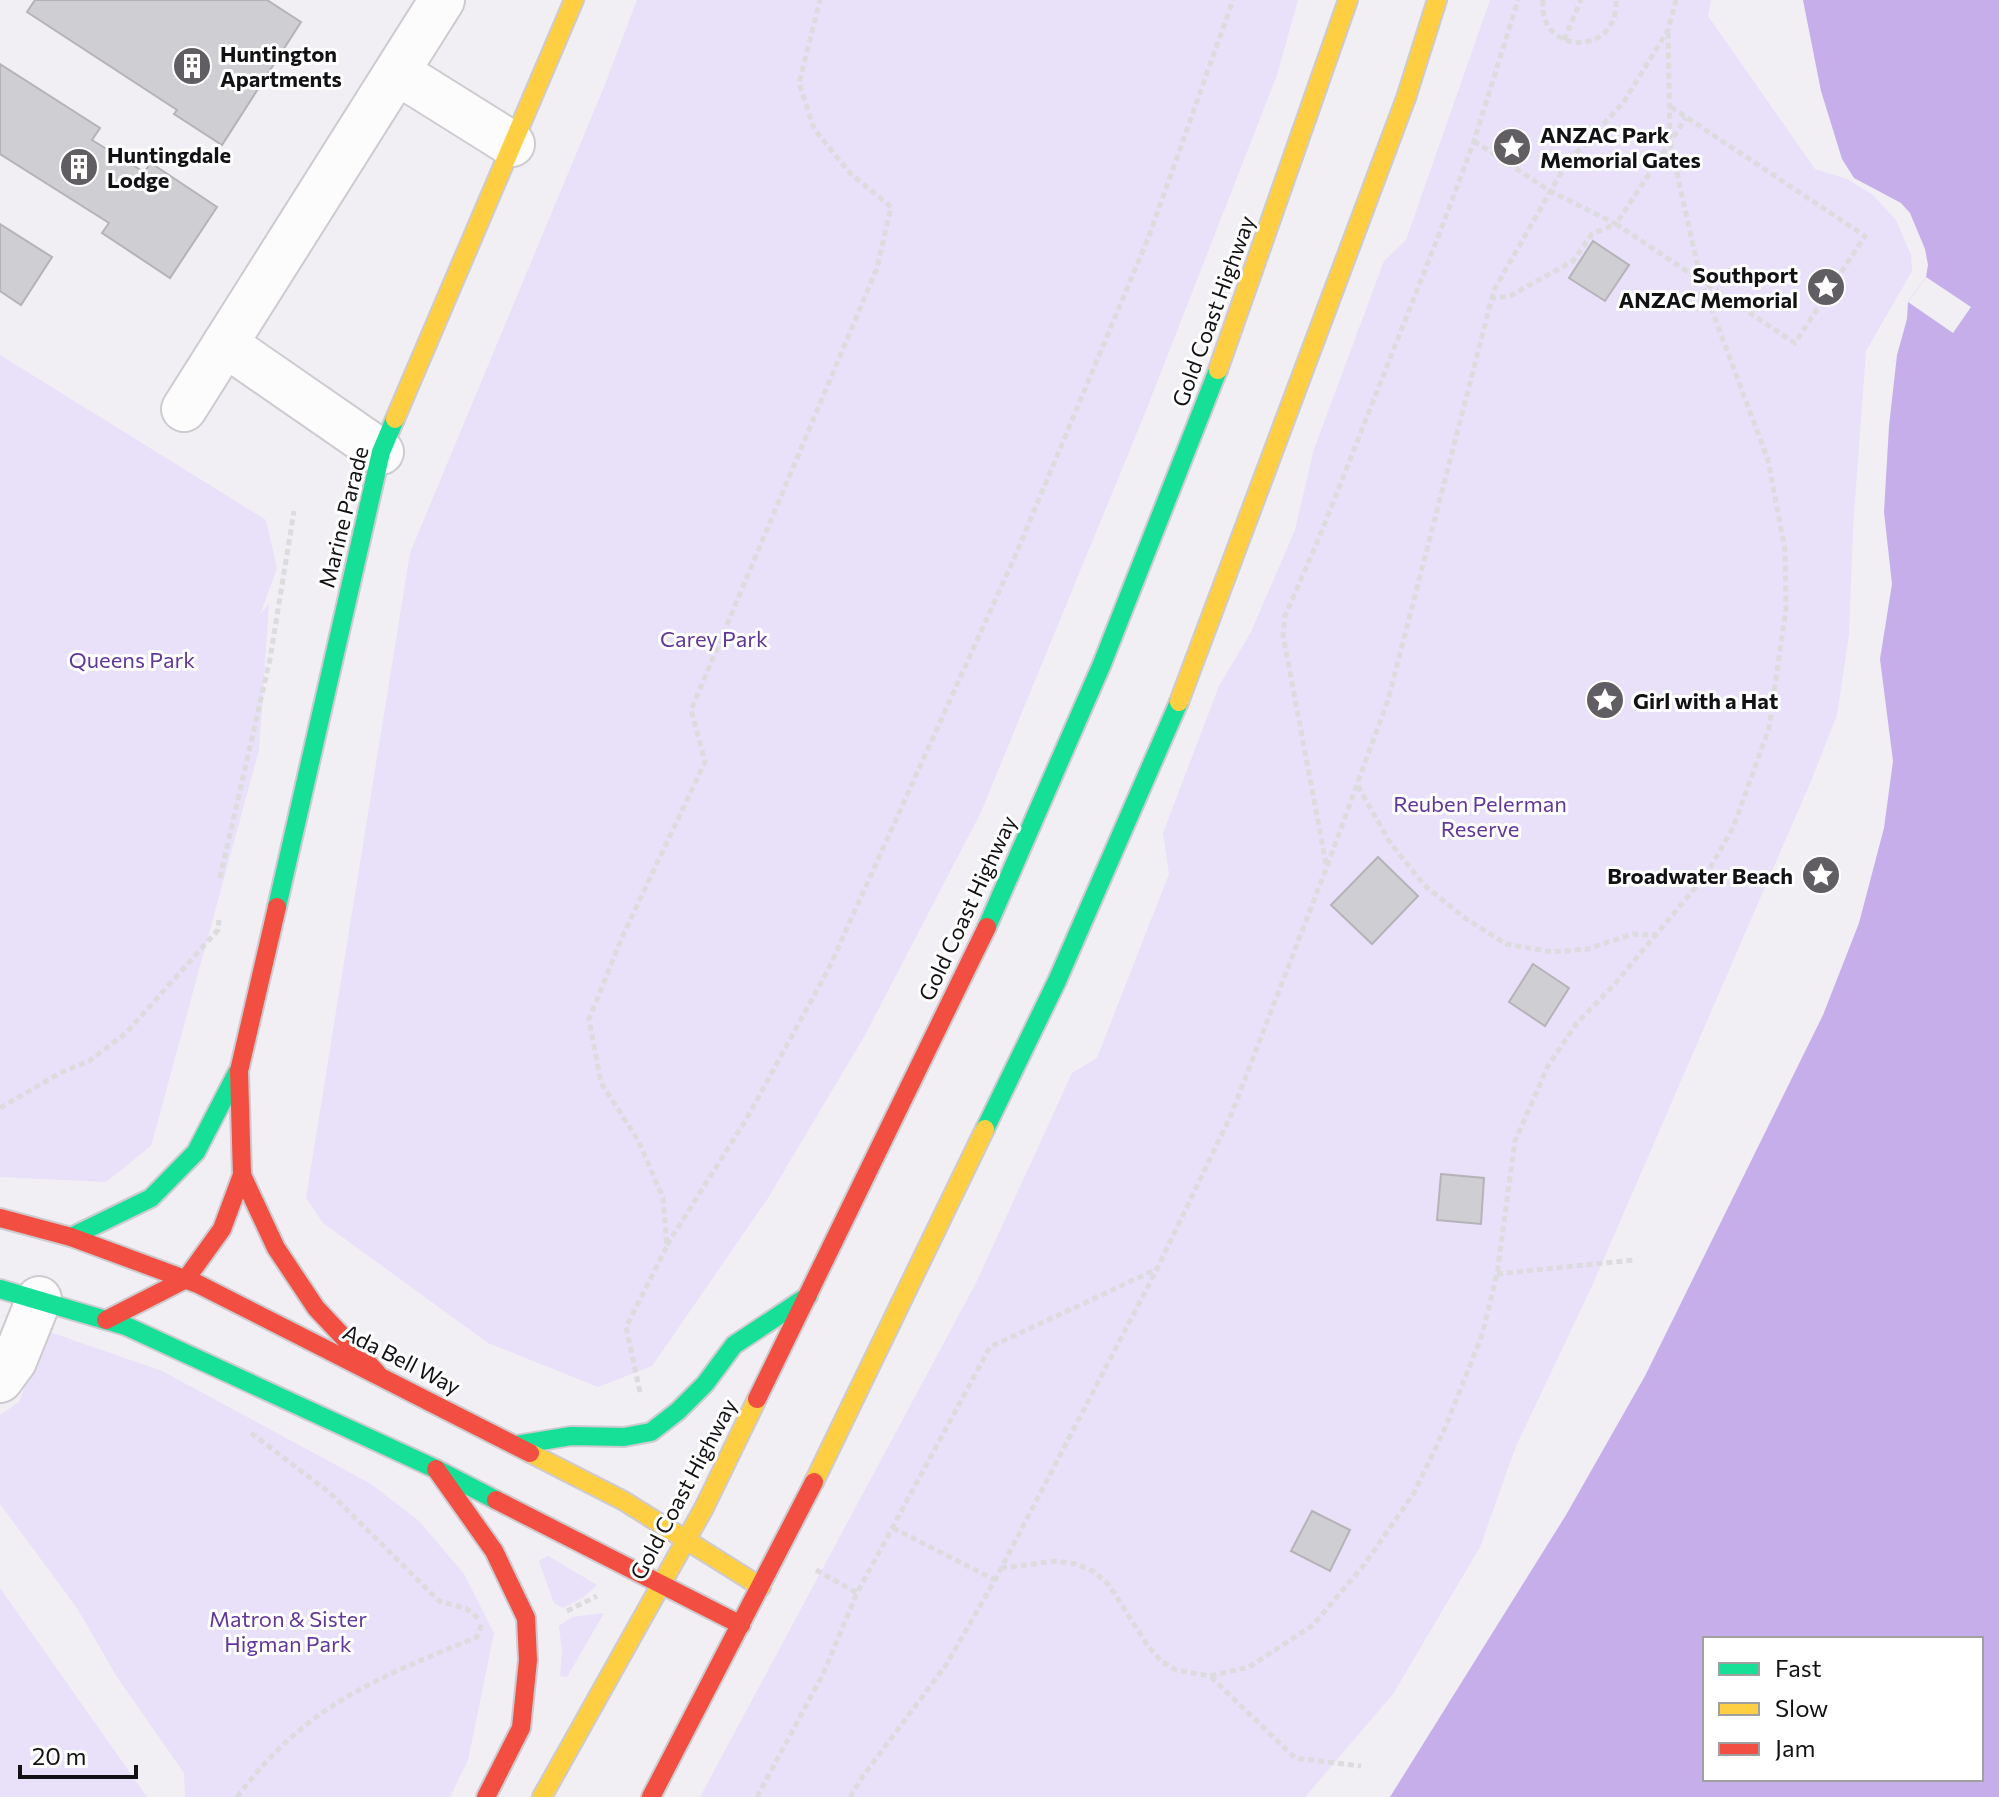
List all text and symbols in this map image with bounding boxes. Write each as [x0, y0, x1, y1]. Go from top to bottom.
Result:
place label: Huntington Apartments [220, 40, 342, 92]
building icon: Huntington Apartments [171, 45, 213, 87]
place label: ANZAC Park Memorial Gates [1540, 121, 1701, 173]
place icon: ANZAC Park Memorial Gates [1491, 126, 1533, 168]
place label: Huntingdale Lodge [107, 141, 231, 193]
building icon: Huntingdale Lodge [58, 146, 100, 188]
street label: Gold Coast Highway [1166, 212, 1260, 410]
place label: Southport ANZAC Memorial [1618, 261, 1798, 313]
place icon: Southport ANZAC Memorial [1805, 266, 1847, 308]
street label: Marine Parade [312, 443, 374, 591]
park label: Carey Park [660, 625, 768, 652]
park label: Queens Park [69, 646, 195, 673]
place icon: Girl with a Hat [1584, 679, 1626, 721]
place label: Girl with a Hat [1633, 687, 1778, 714]
park label: Reuben Pelerman Reserve [1393, 790, 1567, 842]
street label: Gold Coast Highway [912, 811, 1022, 1005]
place icon: Broadwater Beach [1800, 854, 1842, 896]
place label: Broadwater Beach [1607, 862, 1793, 889]
street label: Ada Bell Way [339, 1318, 465, 1400]
street label: Gold Coast Highway [624, 1394, 742, 1584]
park label: Matron & Sister Higman Park [209, 1605, 367, 1657]
legend [1703, 1637, 1983, 1781]
text: Fast [1775, 1653, 1822, 1682]
text: Slow [1775, 1693, 1828, 1722]
scale bar [20, 1729, 136, 1779]
text: Jam [1775, 1733, 1815, 1762]
text: 20 m [32, 1741, 86, 1770]

